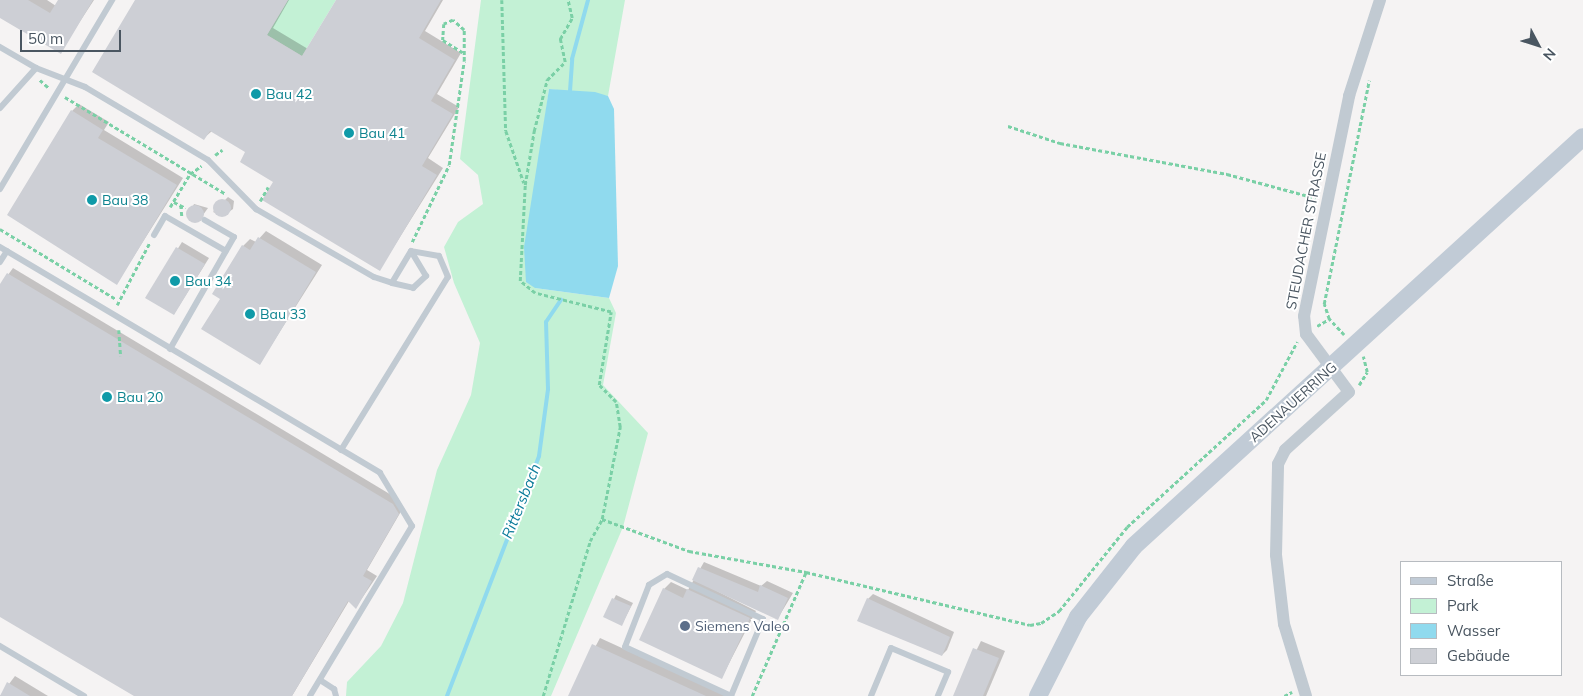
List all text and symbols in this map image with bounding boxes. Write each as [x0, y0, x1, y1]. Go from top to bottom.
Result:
scale bar [22, 20, 124, 52]
north arrow [1513, 20, 1563, 70]
text: 50 m [28, 29, 63, 48]
text: N [1539, 45, 1560, 64]
place label: Bau 42 [266, 86, 312, 102]
marker: Bau 42 [250, 88, 262, 100]
place label: Bau 41 [359, 125, 405, 141]
marker: Bau 41 [343, 127, 355, 139]
street label: STEUDACHER STRASSE [1282, 151, 1330, 311]
place label: Bau 38 [102, 192, 148, 208]
marker: Bau 38 [86, 194, 98, 206]
place label: Bau 34 [185, 273, 231, 289]
marker: Bau 34 [169, 275, 181, 287]
place label: Bau 33 [260, 306, 306, 322]
marker: Bau 33 [244, 308, 256, 320]
street label: ADENAUERRING [1246, 358, 1340, 446]
place label: Bau 20 [117, 389, 163, 405]
marker: Bau 20 [101, 391, 113, 403]
water label: Rittersbach [498, 461, 544, 541]
legend [1400, 561, 1563, 676]
text: Straße [1447, 571, 1494, 590]
text: Park [1447, 596, 1479, 615]
place label: Siemens Valeo [695, 618, 790, 634]
marker: Siemens Valeo [679, 620, 691, 632]
text: Wasser [1447, 621, 1500, 640]
text: Gebäude [1447, 646, 1510, 665]

